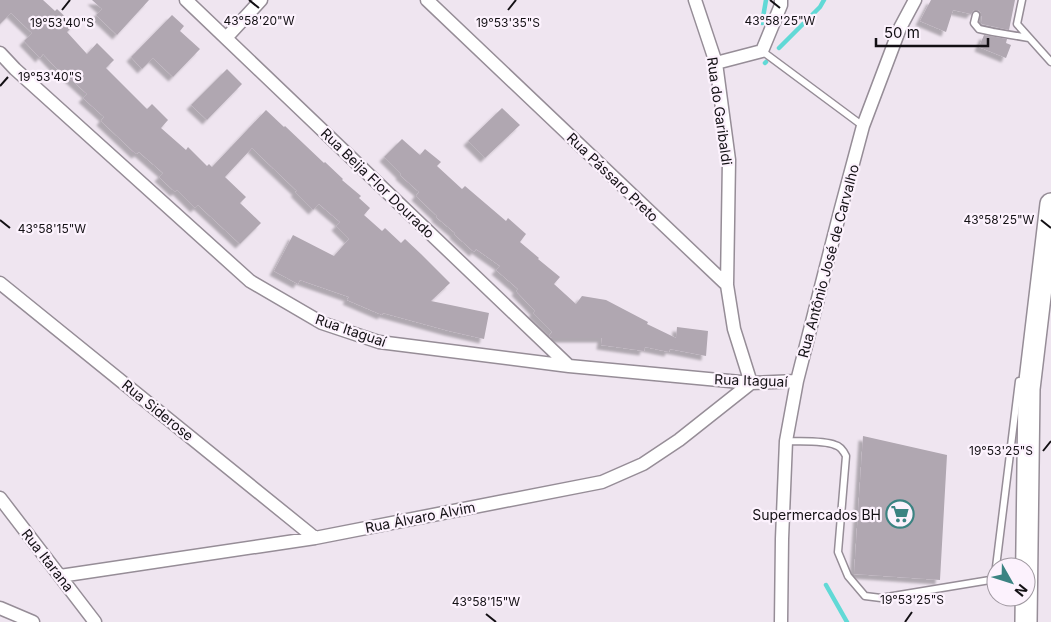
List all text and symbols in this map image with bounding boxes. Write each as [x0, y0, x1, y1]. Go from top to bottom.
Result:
text: 43°58'20"W [223, 13, 295, 28]
text: 43°58'25"W [745, 13, 816, 28]
text: 19°53'40"S [30, 15, 94, 30]
text: 19°53'35"S [476, 15, 540, 30]
scale bar [876, 15, 988, 47]
text: 50 m [884, 23, 920, 42]
street label: Rua do Garibaldi [704, 56, 736, 166]
text: 19°53'40"S [18, 69, 82, 84]
street label: Rua Beija Flor Dourado [318, 124, 438, 242]
street label: Rua Pássaro Preto [564, 129, 662, 225]
street label: Rua Antônio José de Carvalho [794, 162, 862, 360]
text: 43°58'25"W [964, 212, 1035, 227]
text: 43°58'15"W [18, 221, 86, 236]
street label: Rua Itaguaí [313, 310, 389, 350]
street label: Rua Itaguaí [714, 370, 789, 390]
street label: Rua Siderose [119, 376, 197, 444]
text: 19°53'25"S [969, 443, 1033, 458]
street label: Rua Álvaro Alvim [363, 498, 477, 536]
supermarket icon: Supermercados BH [885, 499, 915, 529]
place label: Supermercados BH [752, 506, 881, 523]
street label: Rua Itarana [18, 525, 78, 595]
north arrow [986, 557, 1036, 607]
text: N [1012, 581, 1031, 600]
text: 19°53'25"S [880, 592, 944, 607]
text: 43°58'15"W [452, 594, 520, 609]

